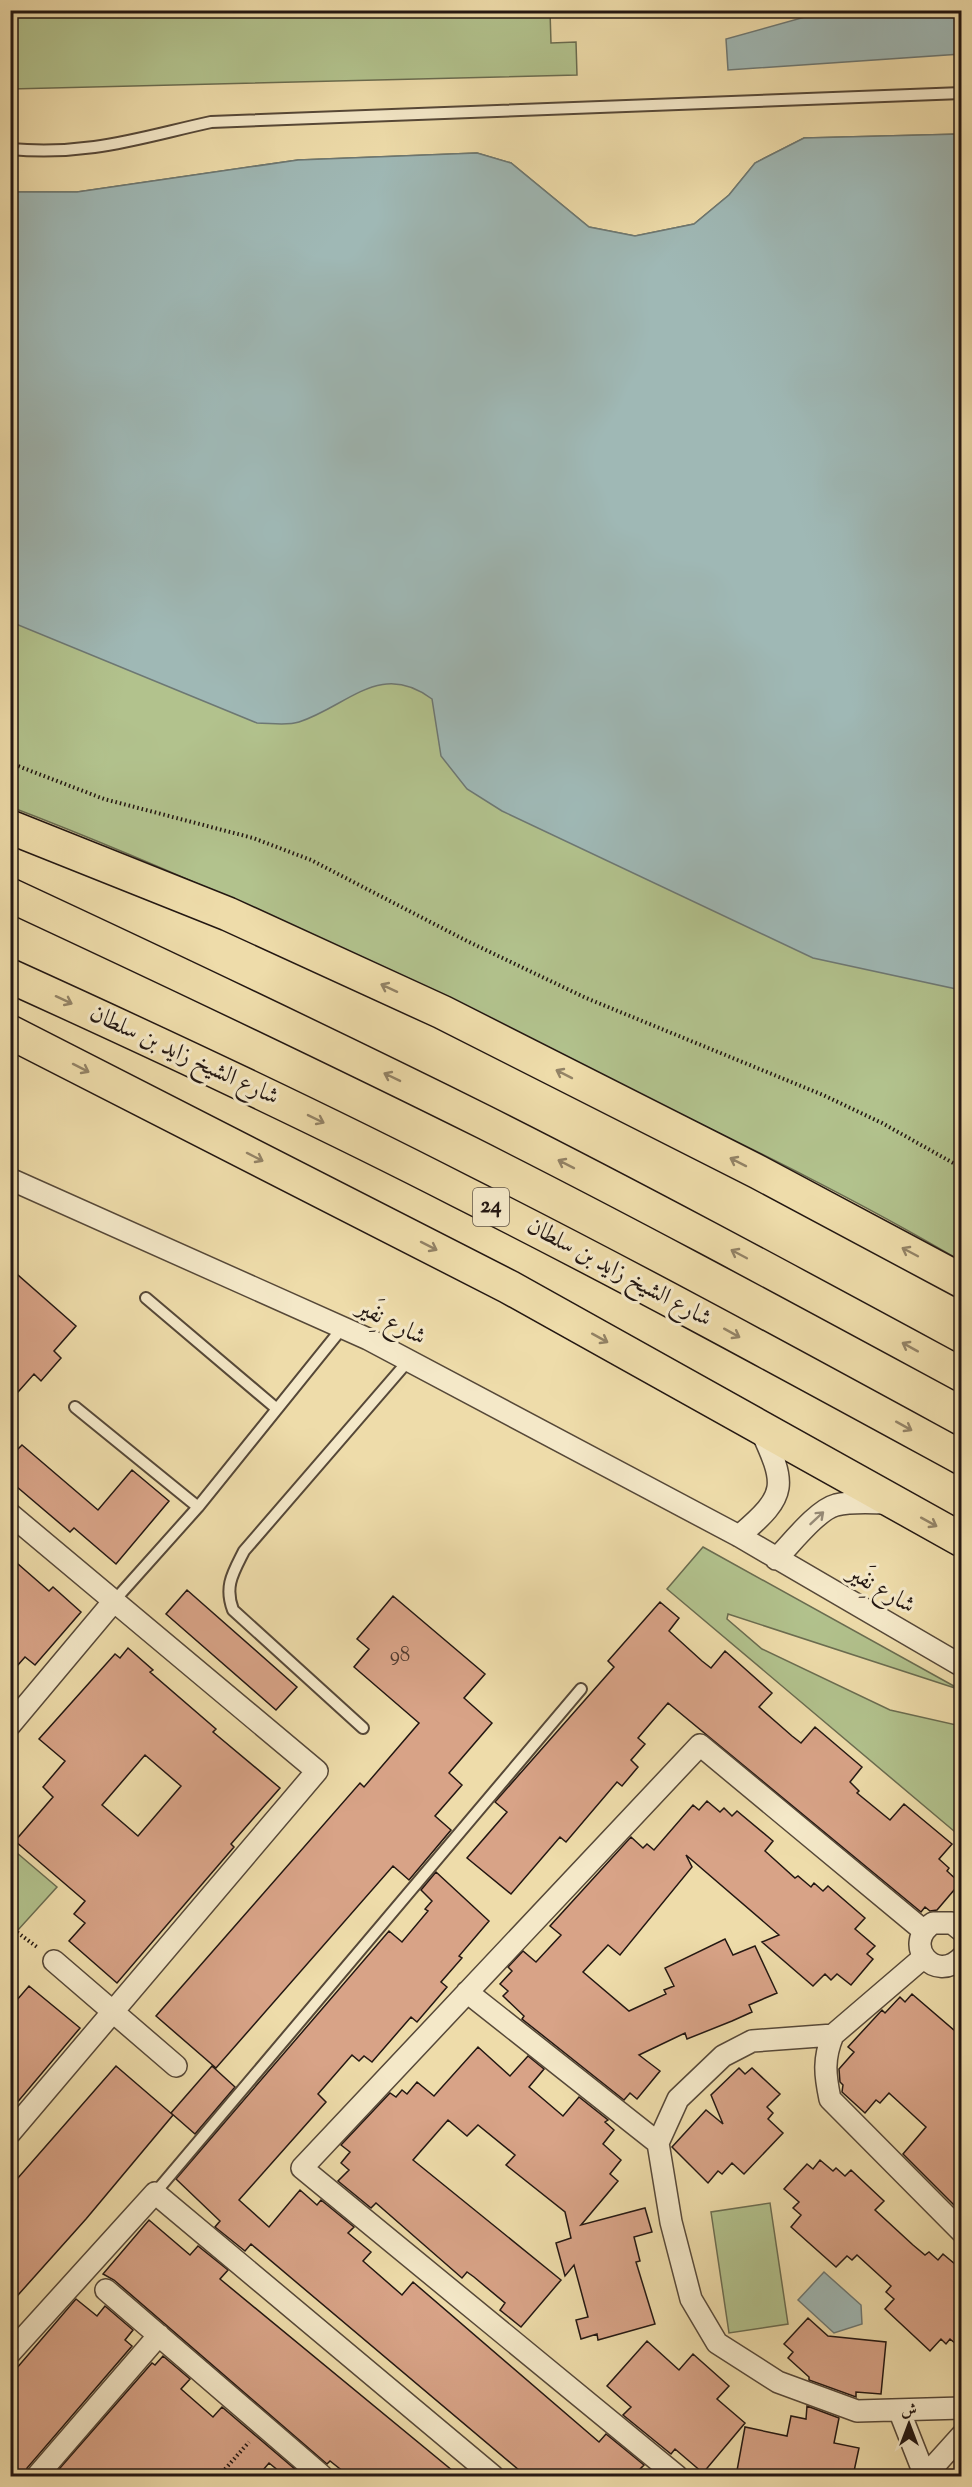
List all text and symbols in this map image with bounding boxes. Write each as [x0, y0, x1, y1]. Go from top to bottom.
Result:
one-way arrow [380, 981, 398, 993]
one-way arrow [54, 995, 72, 1006]
street label: شارع الشيخ زايد بن سلطان [83, 997, 284, 1117]
one-way arrow [72, 1063, 90, 1075]
one-way arrow [555, 1068, 573, 1079]
one-way arrow [383, 1070, 401, 1082]
one-way arrow [306, 1114, 324, 1126]
one-way arrow [246, 1152, 264, 1163]
one-way arrow [729, 1156, 747, 1167]
one-way arrow [557, 1158, 575, 1170]
road number: 24 [473, 1188, 509, 1226]
street label: شارع الشيخ زايد بن سلطان [519, 1210, 718, 1338]
one-way arrow [419, 1241, 437, 1252]
one-way arrow [902, 1246, 920, 1257]
one-way arrow [731, 1248, 748, 1260]
street label: شارع نِفَير [347, 1288, 432, 1356]
one-way arrow [724, 1327, 741, 1339]
one-way arrow [591, 1332, 608, 1344]
one-way arrow [902, 1341, 919, 1353]
one-way arrow [894, 1421, 912, 1432]
one-way arrow [810, 1511, 825, 1525]
one-way arrow [920, 1516, 937, 1528]
street label: شارع نِفَير [838, 1554, 922, 1624]
house number: 98 [390, 1641, 410, 1671]
north arrow [879, 2394, 939, 2454]
text: ش [901, 2400, 917, 2423]

